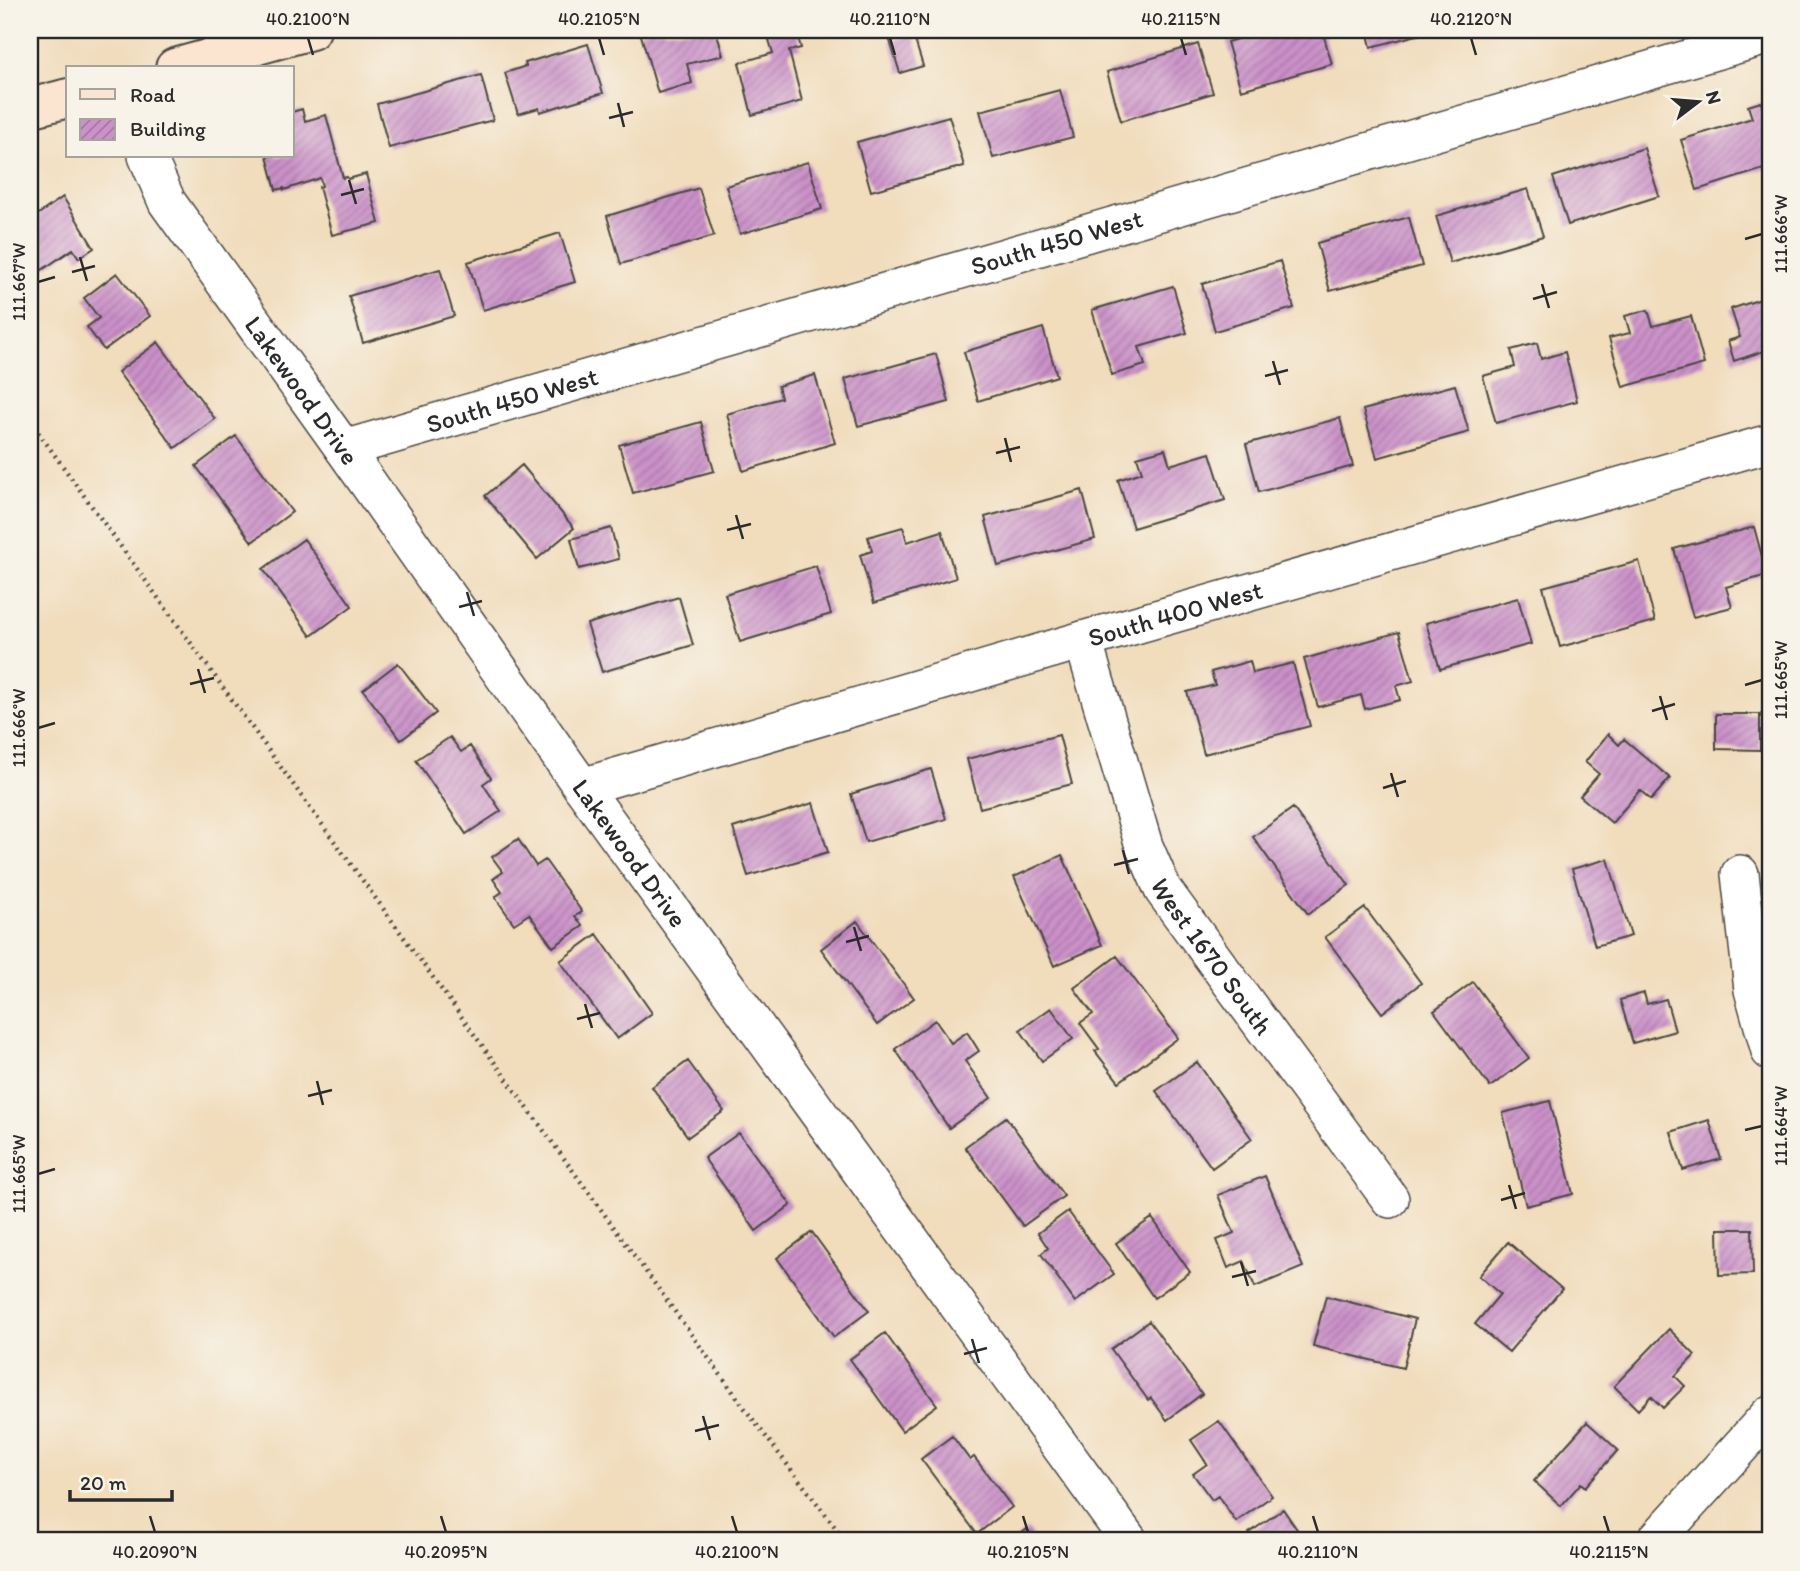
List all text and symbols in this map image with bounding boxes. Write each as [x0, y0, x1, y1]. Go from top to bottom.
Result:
text: 40.2100°N [266, 8, 350, 30]
text: 40.2105°N [558, 8, 640, 30]
text: 40.2110°N [849, 8, 931, 30]
text: 40.2115°N [1141, 8, 1221, 30]
text: 40.2120°N [1430, 8, 1512, 30]
legend [66, 66, 294, 158]
north arrow [1664, 66, 1734, 136]
text: Road [130, 82, 176, 107]
text: N [1701, 88, 1727, 107]
text: Building [130, 116, 206, 141]
text: 111.666°W [1770, 195, 1792, 273]
street label: South 450 West [967, 202, 1146, 282]
text: 111.667°W [8, 243, 30, 321]
street label: Lakewood Drive [238, 310, 366, 471]
street label: South 450 West [422, 360, 602, 440]
street label: South 400 West [1084, 573, 1266, 654]
text: 111.665°W [1770, 641, 1792, 719]
text: 111.666°W [8, 689, 30, 767]
street label: Lakewood Drive [565, 773, 694, 933]
street label: West 1670 South [1144, 873, 1280, 1041]
text: 111.664°W [1770, 1086, 1792, 1166]
text: 111.665°W [8, 1135, 30, 1213]
scale bar [70, 1459, 172, 1503]
text: 20 m [80, 1470, 127, 1495]
text: 40.2090°N [113, 1541, 197, 1563]
text: 40.2095°N [404, 1541, 488, 1563]
text: 40.2100°N [695, 1541, 779, 1563]
text: 40.2105°N [987, 1541, 1069, 1563]
text: 40.2110°N [1277, 1541, 1359, 1563]
text: 40.2115°N [1569, 1541, 1649, 1563]

